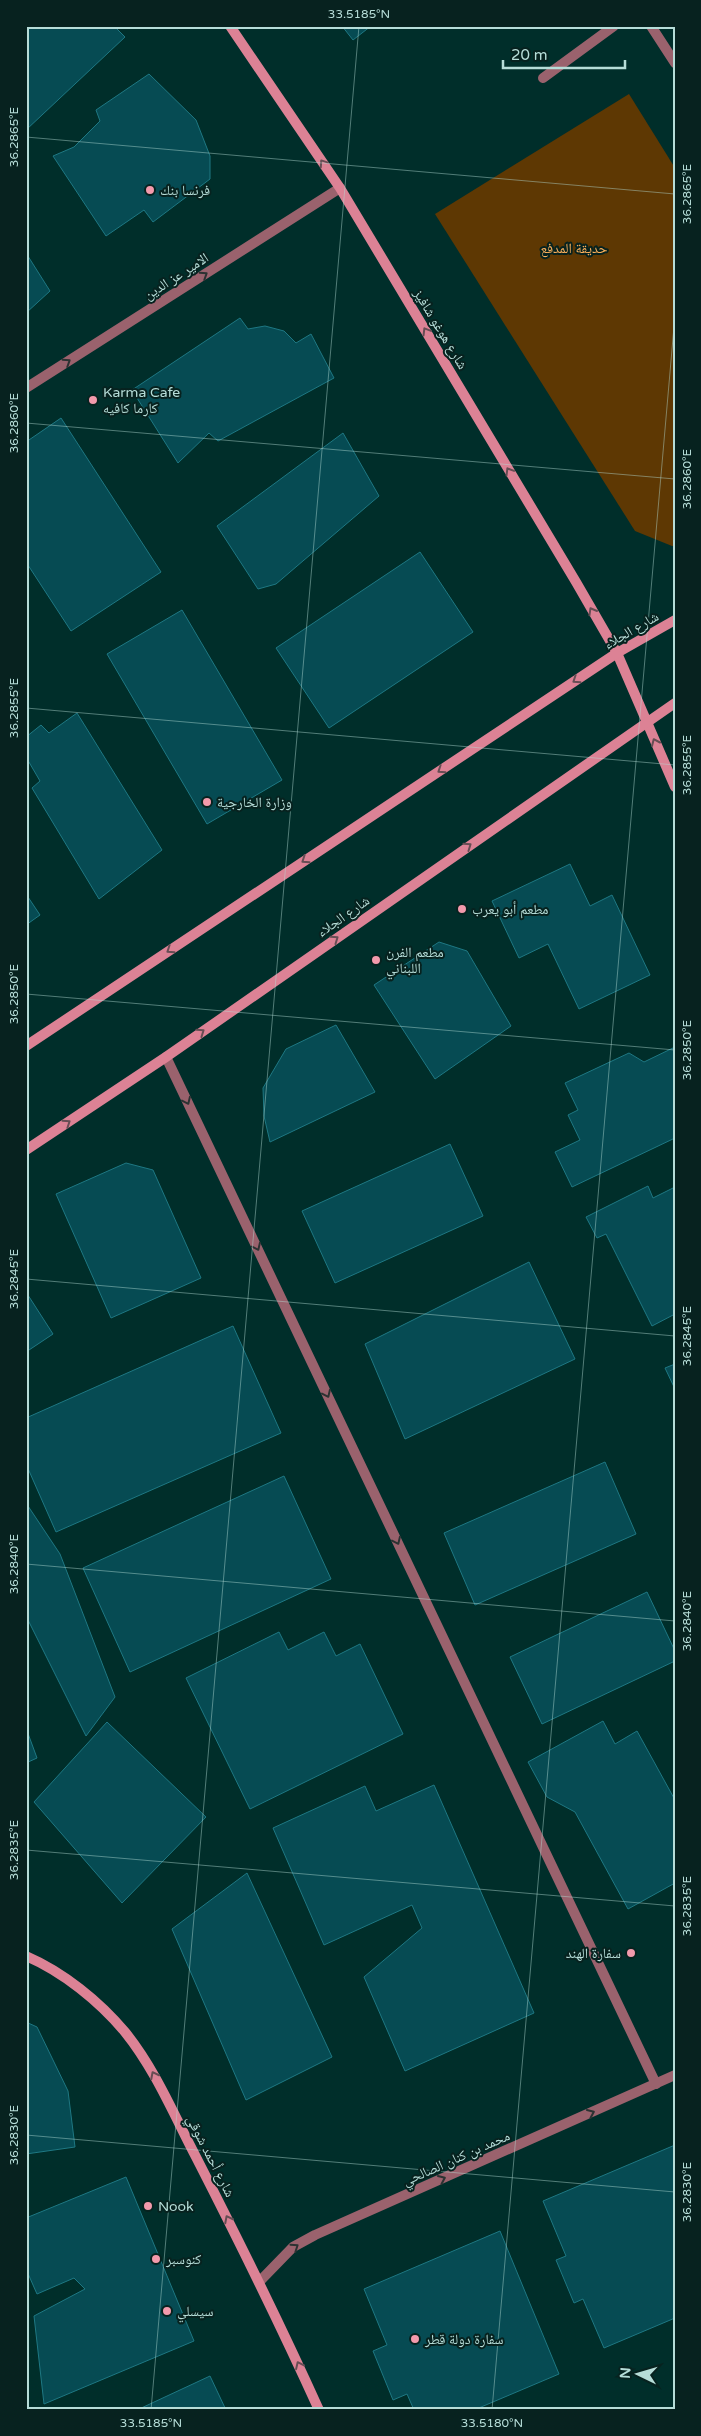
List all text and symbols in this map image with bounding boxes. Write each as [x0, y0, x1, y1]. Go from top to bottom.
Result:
text: 33.5185°N [328, 7, 390, 21]
scale bar [503, 38, 626, 70]
text: 20 m [511, 46, 548, 64]
text: 36.2865°E [7, 107, 21, 167]
one-way arrow [320, 159, 330, 168]
text: 36.2865°E [680, 164, 694, 224]
place label: فرنسا بنك [160, 182, 210, 199]
marker: فرنسا بنك [144, 184, 156, 196]
park label: حديقة المدفع [540, 240, 608, 258]
street label: الامير عز الدين [141, 249, 212, 304]
one-way arrow [199, 271, 208, 281]
street label: شارع هوغو شافيز [409, 285, 471, 373]
one-way arrow [423, 328, 433, 337]
one-way arrow [62, 359, 71, 368]
place label: Karma Cafe كارما كافيه [103, 384, 180, 417]
text: 36.2860°E [7, 392, 21, 453]
marker: Karma Cafe كارما كافيه [87, 394, 99, 406]
text: 36.2860°E [680, 448, 694, 509]
one-way arrow [506, 467, 516, 476]
one-way arrow [589, 607, 599, 616]
street label: شارع الجلاء [601, 608, 662, 654]
one-way arrow [572, 674, 582, 683]
text: 36.2855°E [7, 678, 21, 738]
text: 36.2855°E [680, 735, 694, 795]
one-way arrow [651, 738, 662, 747]
one-way arrow [437, 764, 446, 773]
place label: وزارة الخارجية [217, 794, 292, 811]
marker: وزارة الخارجية [201, 796, 213, 808]
one-way arrow [462, 843, 472, 852]
one-way arrow [302, 854, 311, 863]
street label: شارع الجلاء [314, 892, 374, 942]
place label: مطعم أبو يعرب [472, 901, 548, 919]
marker: مطعم أبو يعرب [456, 903, 468, 915]
one-way arrow [329, 936, 338, 945]
one-way arrow [166, 944, 176, 953]
place label: مطعم الفرن اللبناني [386, 944, 444, 980]
marker: مطعم الفرن اللبناني [370, 954, 382, 966]
text: 36.2850°E [7, 963, 21, 1024]
text: 36.2850°E [680, 1019, 694, 1080]
one-way arrow [196, 1029, 205, 1038]
one-way arrow [181, 1095, 191, 1104]
one-way arrow [61, 1120, 71, 1129]
one-way arrow [251, 1242, 261, 1251]
text: 36.2845°E [7, 1249, 21, 1309]
text: 36.2845°E [680, 1306, 694, 1366]
one-way arrow [321, 1389, 331, 1398]
text: 36.2840°E [7, 1533, 21, 1594]
one-way arrow [391, 1535, 401, 1544]
text: 36.2840°E [680, 1590, 694, 1651]
text: 36.2835°E [7, 1820, 21, 1880]
text: 36.2835°E [680, 1876, 694, 1936]
place label: سفارة الهند [566, 1945, 621, 1962]
marker: سفارة الهند [625, 1947, 637, 1959]
one-way arrow [150, 2071, 160, 2080]
text: 36.2830°E [7, 2104, 21, 2165]
one-way arrow [586, 2109, 595, 2120]
street label: شارع أحمد شوقي [180, 2112, 239, 2201]
street label: محمد بن كنان الصالحي [400, 2127, 513, 2192]
text: 36.2830°E [680, 2161, 694, 2222]
one-way arrow [437, 2175, 446, 2185]
place label: Nook [158, 2198, 194, 2215]
marker: Nook [142, 2200, 154, 2212]
one-way arrow [224, 2215, 234, 2224]
one-way arrow [289, 2244, 299, 2253]
place label: كنوسبر [165, 2251, 202, 2268]
marker: كنوسبر [150, 2253, 162, 2265]
place label: سيسلي [177, 2303, 214, 2323]
marker: سيسلي [161, 2305, 173, 2317]
place label: سفارة دولة قطر [424, 2331, 504, 2348]
marker: سفارة دولة قطر [409, 2333, 421, 2345]
north arrow [614, 2348, 664, 2398]
one-way arrow [294, 2361, 305, 2370]
text: N [617, 2367, 635, 2379]
text: 33.5185°N [120, 2416, 182, 2430]
text: 33.5180°N [461, 2416, 523, 2430]

